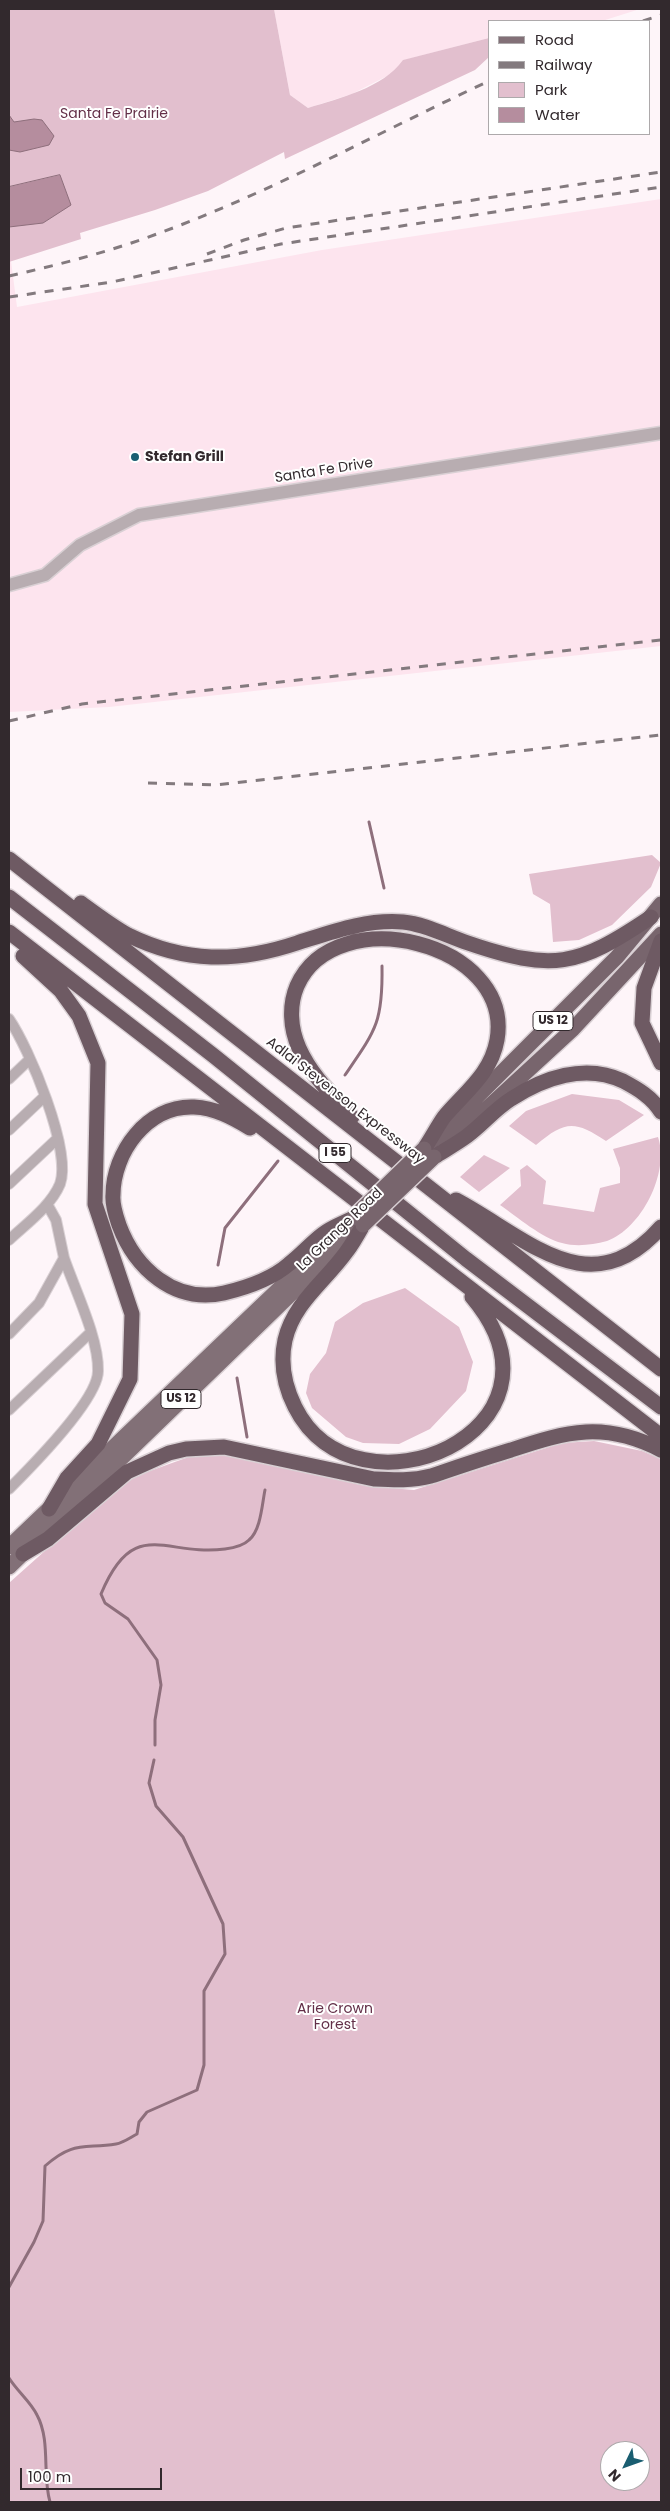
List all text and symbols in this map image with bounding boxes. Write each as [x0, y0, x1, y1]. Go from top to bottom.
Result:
legend [488, 20, 650, 135]
text: Road [535, 29, 574, 50]
text: Railway [535, 54, 593, 75]
text: Park [535, 79, 567, 100]
text: Water [535, 104, 580, 125]
park label: Santa Fe Prairie [60, 106, 168, 122]
place label: Stefan Grill [145, 449, 224, 465]
marker: Stefan Grill [129, 451, 141, 463]
street label: Santa Fe Drive [274, 455, 374, 487]
road number: US 12 [533, 1011, 573, 1030]
street label: Adlai Stevenson Expressway [263, 1034, 427, 1168]
road number: I 55 [319, 1144, 351, 1162]
street label: La Grange Road [294, 1185, 386, 1275]
road number: US 12 [161, 1390, 201, 1408]
park label: Arie Crown Forest [297, 2001, 373, 2034]
north arrow [600, 2441, 650, 2491]
scale bar [22, 2458, 165, 2490]
text: N [604, 2465, 626, 2486]
text: 100 m [28, 2466, 71, 2487]

